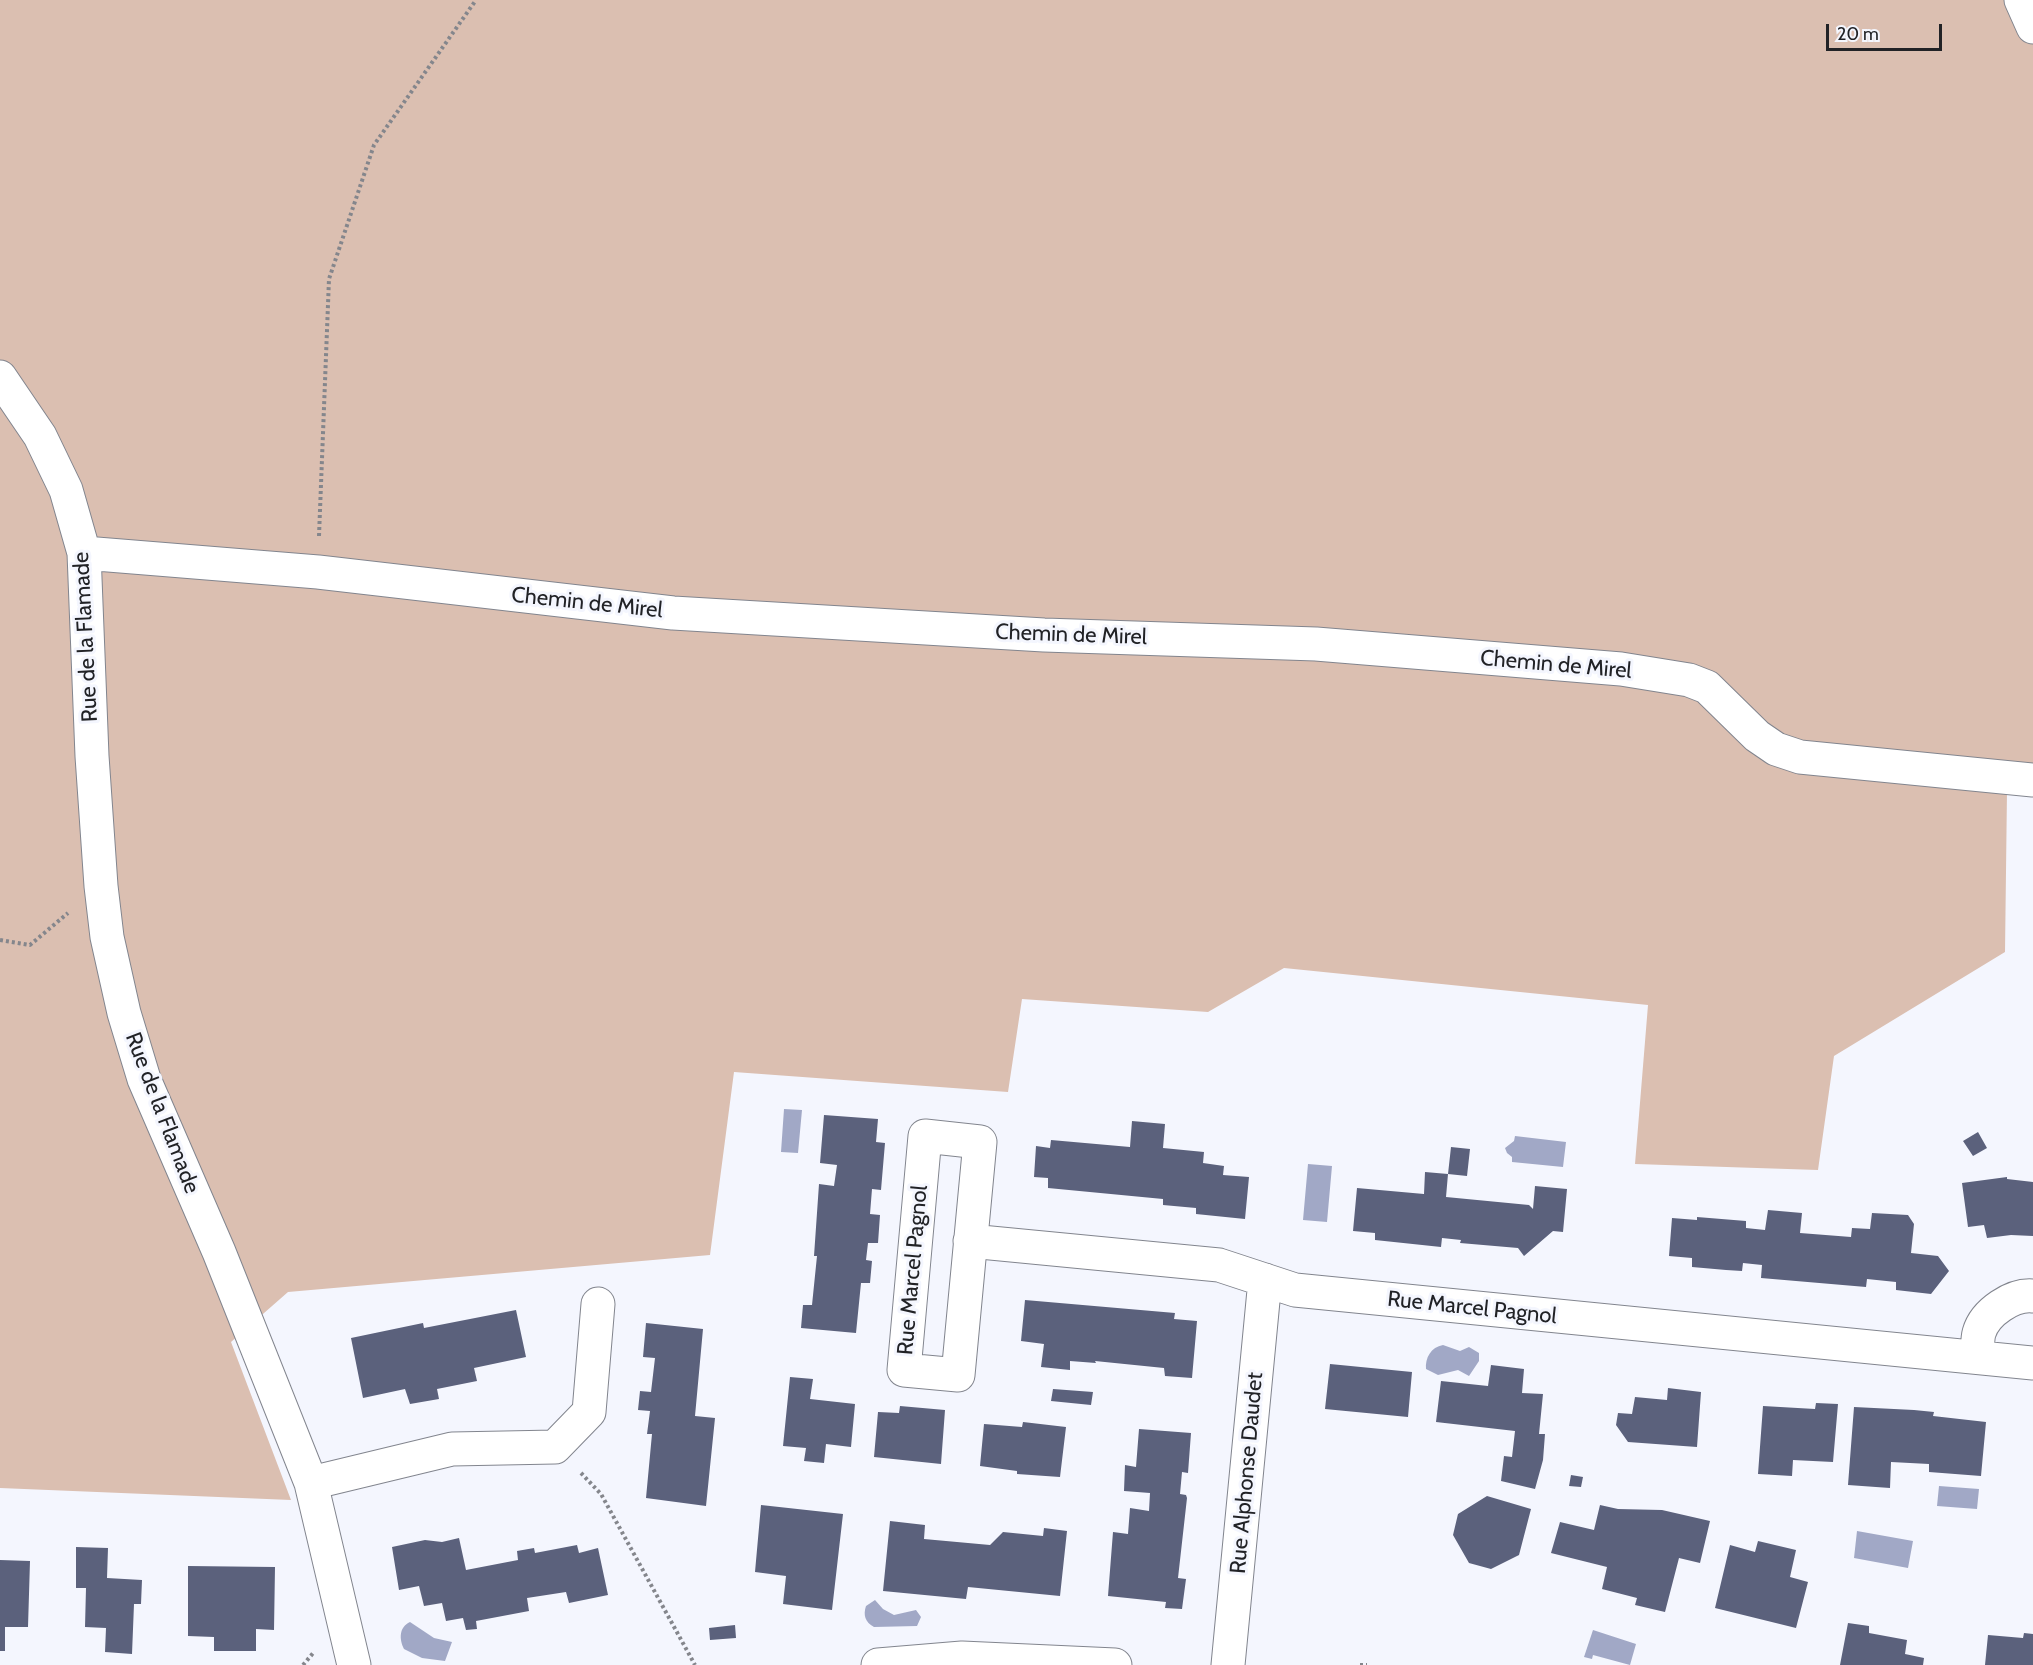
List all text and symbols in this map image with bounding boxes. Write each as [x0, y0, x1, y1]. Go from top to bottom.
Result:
scale bar [1829, 12, 1944, 50]
text: 20 m [1837, 23, 1879, 45]
street label: Rue de la Flamade [68, 551, 104, 723]
street label: Chemin de Mirel [510, 582, 664, 624]
street label: Chemin de Mirel [995, 619, 1147, 651]
street label: Chemin de Mirel [1479, 645, 1633, 685]
street label: Rue de la Flamade [119, 1029, 205, 1197]
street label: Rue Marcel Pagnol [892, 1184, 934, 1356]
street label: Rue Marcel Pagnol [1386, 1286, 1558, 1330]
street label: Rue Alphonse Daudet [1225, 1371, 1269, 1575]

